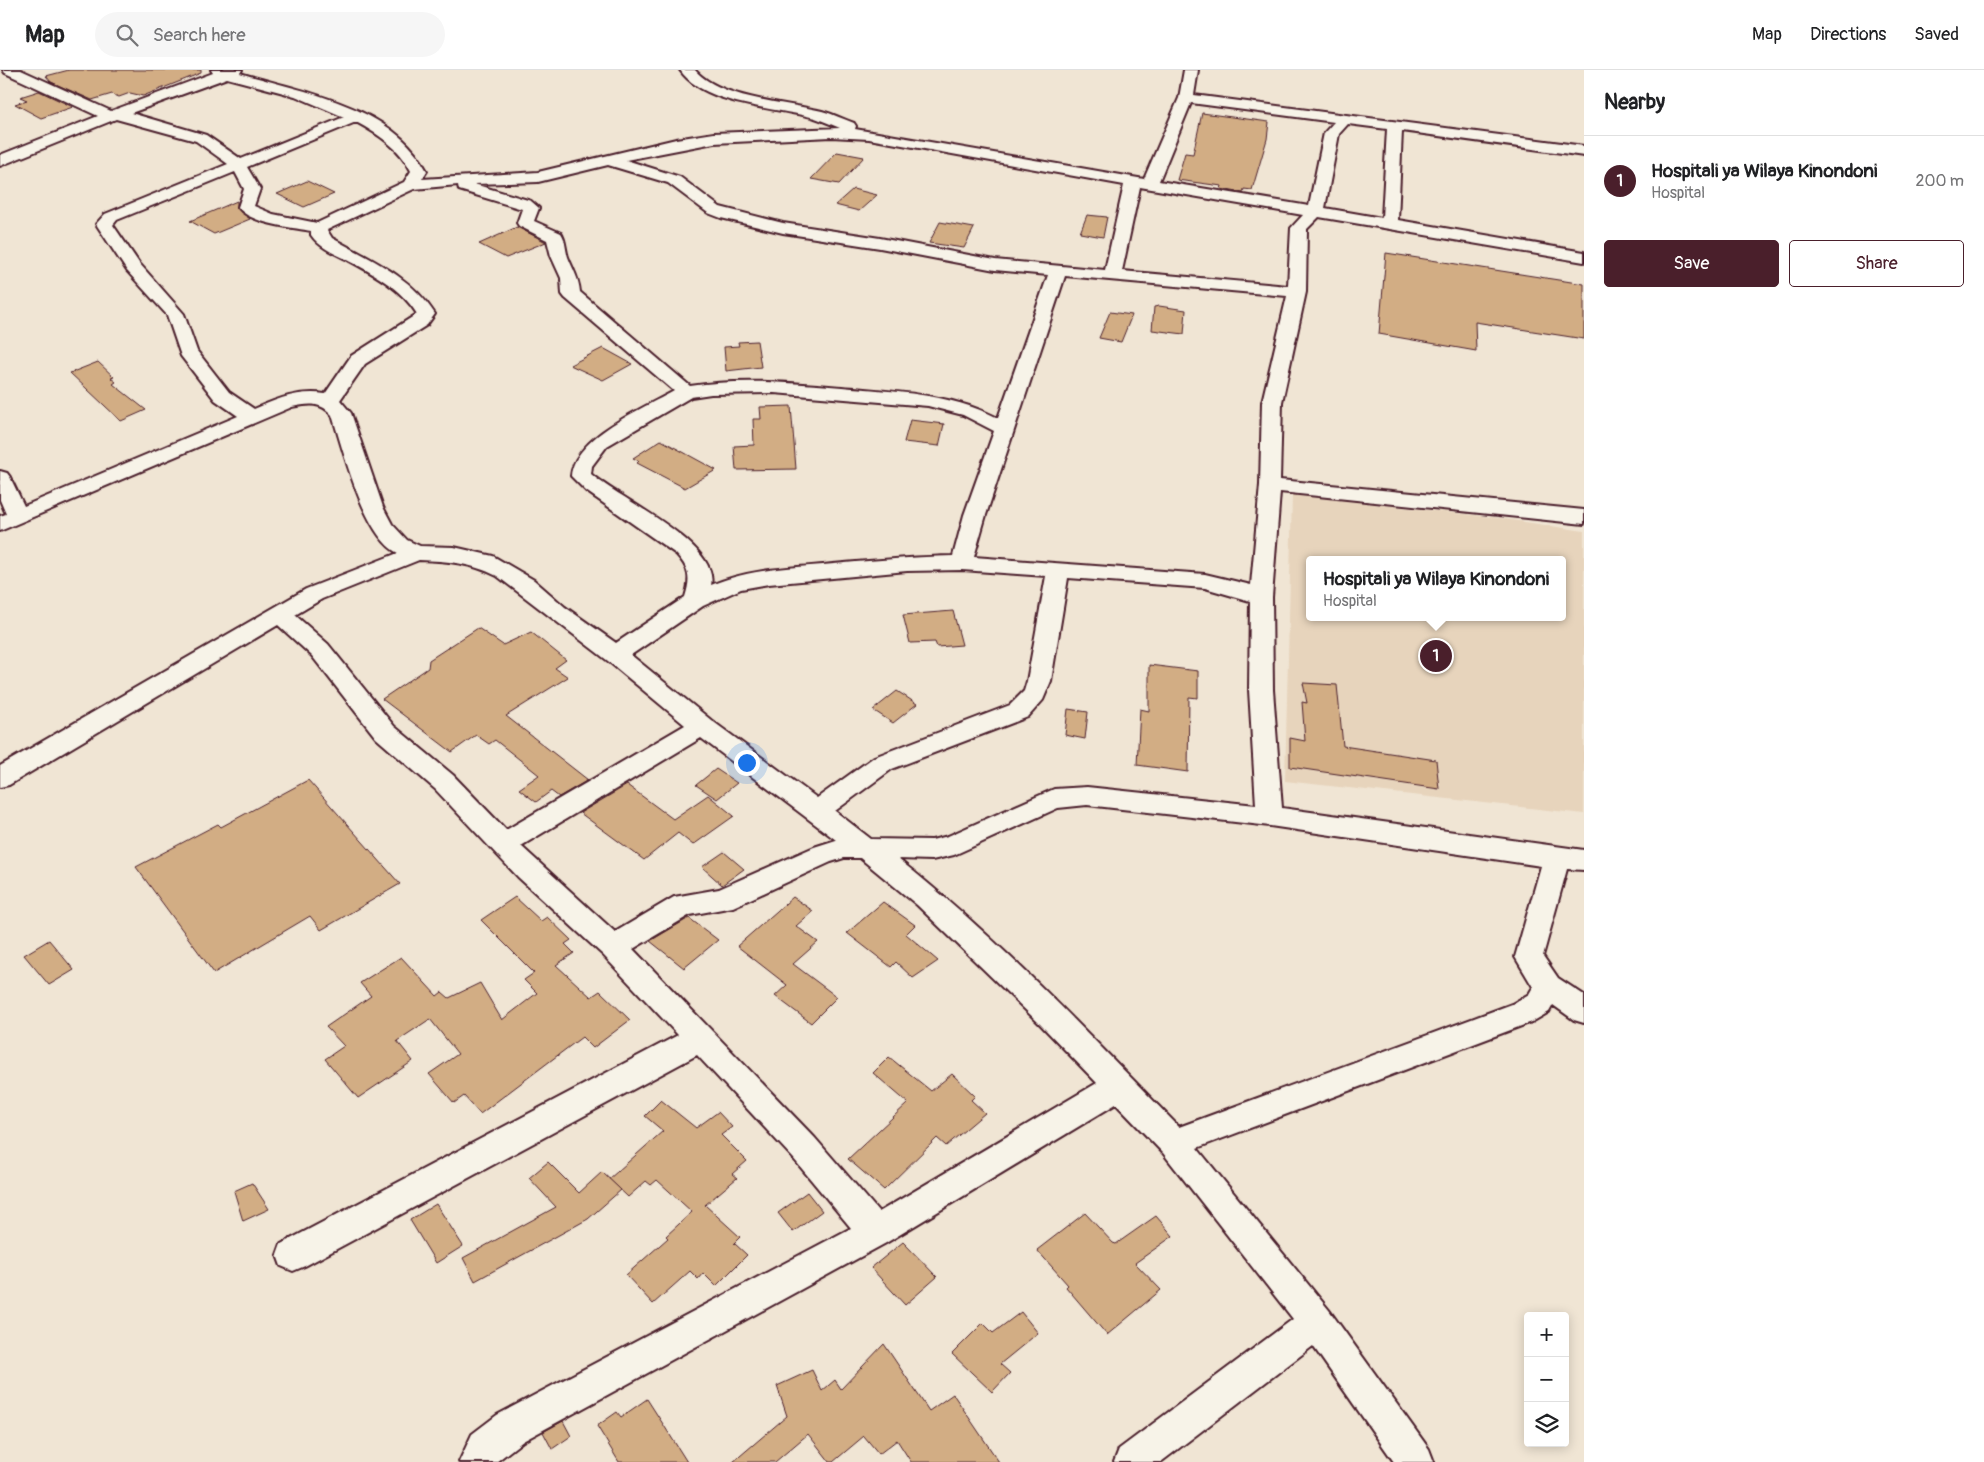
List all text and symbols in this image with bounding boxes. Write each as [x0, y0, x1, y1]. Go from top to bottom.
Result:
search box [95, 12, 445, 57]
text: Map [25, 20, 65, 49]
icon: search [113, 21, 141, 49]
text: Search here [153, 23, 246, 47]
text: Map [1752, 23, 1782, 46]
text: Directions [1810, 23, 1886, 46]
text: Saved [1914, 23, 1959, 46]
text: Nearby [1604, 89, 1665, 116]
text: Hospitali ya Wilaya Kinondoni [1651, 159, 1877, 183]
text: 1 [1617, 171, 1623, 191]
text: 200 m [1916, 171, 1964, 191]
text: Hospital [1651, 183, 1705, 203]
button: Save [1604, 240, 1779, 287]
button: Share [1789, 240, 1964, 287]
popup [1306, 556, 1566, 621]
text: Hospitali ya Wilaya Kinondoni [1323, 567, 1549, 591]
text: Hospital [1323, 591, 1377, 611]
pin: 1 [1420, 637, 1452, 675]
your location [734, 750, 760, 776]
map controls [1524, 1312, 1569, 1447]
button: + [1524, 1312, 1569, 1357]
button: − [1524, 1357, 1569, 1402]
button: layers [1524, 1402, 1569, 1447]

